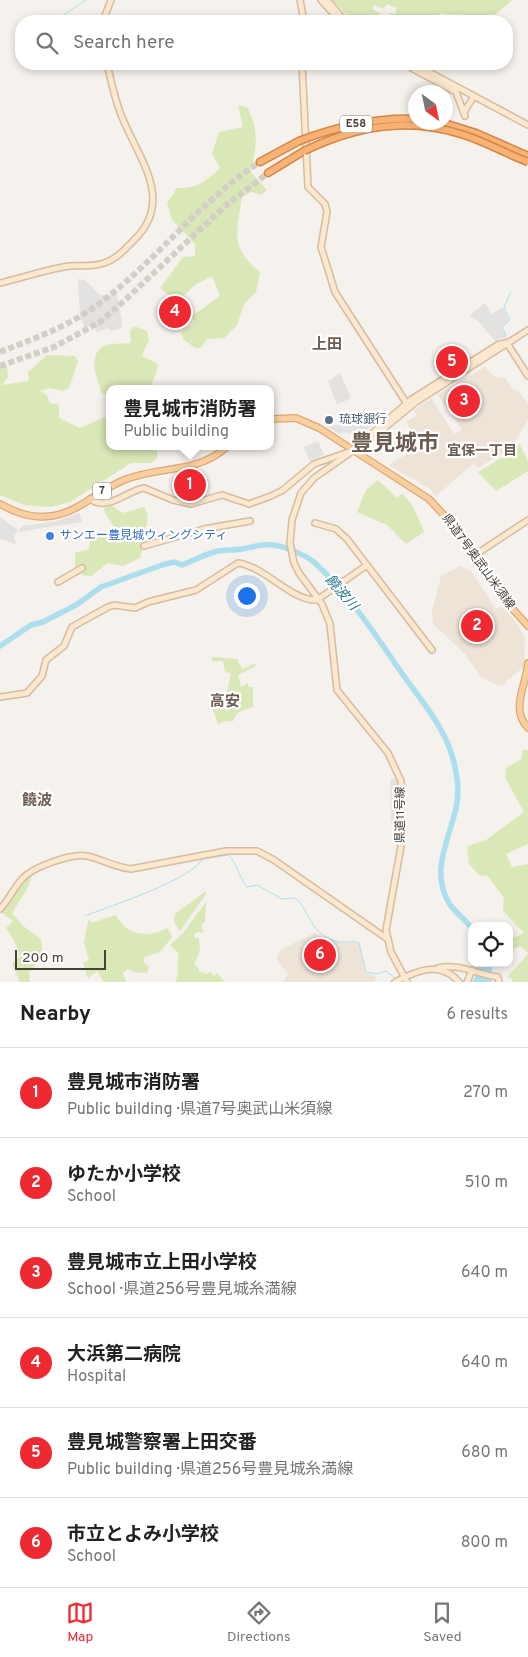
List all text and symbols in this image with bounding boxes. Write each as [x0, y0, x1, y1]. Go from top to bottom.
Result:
search box [15, 15, 513, 70]
icon: search [33, 29, 61, 57]
text: Search here [73, 31, 175, 55]
north arrow [408, 85, 453, 130]
road number: E58 [340, 116, 372, 132]
pin: 4 [159, 293, 191, 331]
district label: 上田 [312, 336, 342, 355]
pin: 5 [436, 343, 468, 381]
pin: 3 [448, 382, 480, 420]
popup [106, 385, 274, 450]
text: 豊見城市消防署 [123, 398, 257, 422]
place label: 琉球銀行 [339, 412, 387, 428]
marker: 琉球銀行 [323, 414, 335, 426]
text: Public building [123, 422, 229, 442]
district label: 豊見城市 [351, 431, 439, 458]
district label: 宜保一丁目 [447, 443, 517, 460]
pin: 1 [174, 466, 206, 504]
road number: 7 [93, 482, 111, 500]
street label: 県道7号奥武山米須線 [438, 511, 518, 613]
place label: サンエー豊見城ウィングシティ [60, 528, 227, 544]
marker: サンエー豊見城ウィングシティ [44, 530, 56, 542]
water label: 饒波川 [321, 572, 363, 616]
your location [234, 583, 260, 609]
pin: 2 [461, 607, 493, 645]
district label: 高安 [210, 693, 240, 712]
street label: 県道11号線 [393, 787, 409, 843]
district label: 饒波 [22, 791, 52, 811]
map controls [468, 922, 513, 967]
button: locate [468, 922, 513, 967]
pin: 6 [304, 936, 336, 974]
scale bar [15, 947, 106, 970]
text: 200 m [22, 950, 64, 967]
text: Nearby [20, 1001, 91, 1028]
text: 6 results [446, 1005, 508, 1025]
text: 豊見城市消防署 [67, 1071, 200, 1095]
text: 1 [33, 1083, 39, 1103]
text: 270 m [463, 1083, 508, 1103]
text: Public building · 県道7号奥武山米須線 [67, 1100, 332, 1120]
text: ゆたか小学校 [67, 1163, 181, 1187]
text: 2 [31, 1173, 41, 1193]
text: 510 m [465, 1173, 508, 1193]
text: School [67, 1187, 116, 1207]
text: 豊見城市立上田小学校 [67, 1251, 257, 1275]
text: 3 [31, 1263, 41, 1283]
text: 640 m [461, 1263, 508, 1283]
text: School · 県道256号豊見城糸満線 [67, 1280, 297, 1300]
text: 大浜第二病院 [67, 1343, 181, 1367]
text: 4 [31, 1353, 41, 1373]
text: 640 m [461, 1353, 508, 1373]
text: Hospital [67, 1367, 126, 1387]
text: 豊見城警察署上田交番 [67, 1431, 257, 1455]
text: 5 [31, 1443, 41, 1463]
text: 680 m [461, 1443, 508, 1463]
text: Public building · 県道256号豊見城糸満線 [67, 1460, 353, 1480]
text: 市立とよみ小学校 [67, 1523, 219, 1547]
text: 6 [31, 1533, 41, 1553]
text: 800 m [461, 1533, 508, 1553]
text: School [67, 1547, 116, 1567]
tab: Map [66, 1599, 94, 1646]
tab: Directions [227, 1599, 291, 1646]
tab: Saved [423, 1599, 462, 1646]

